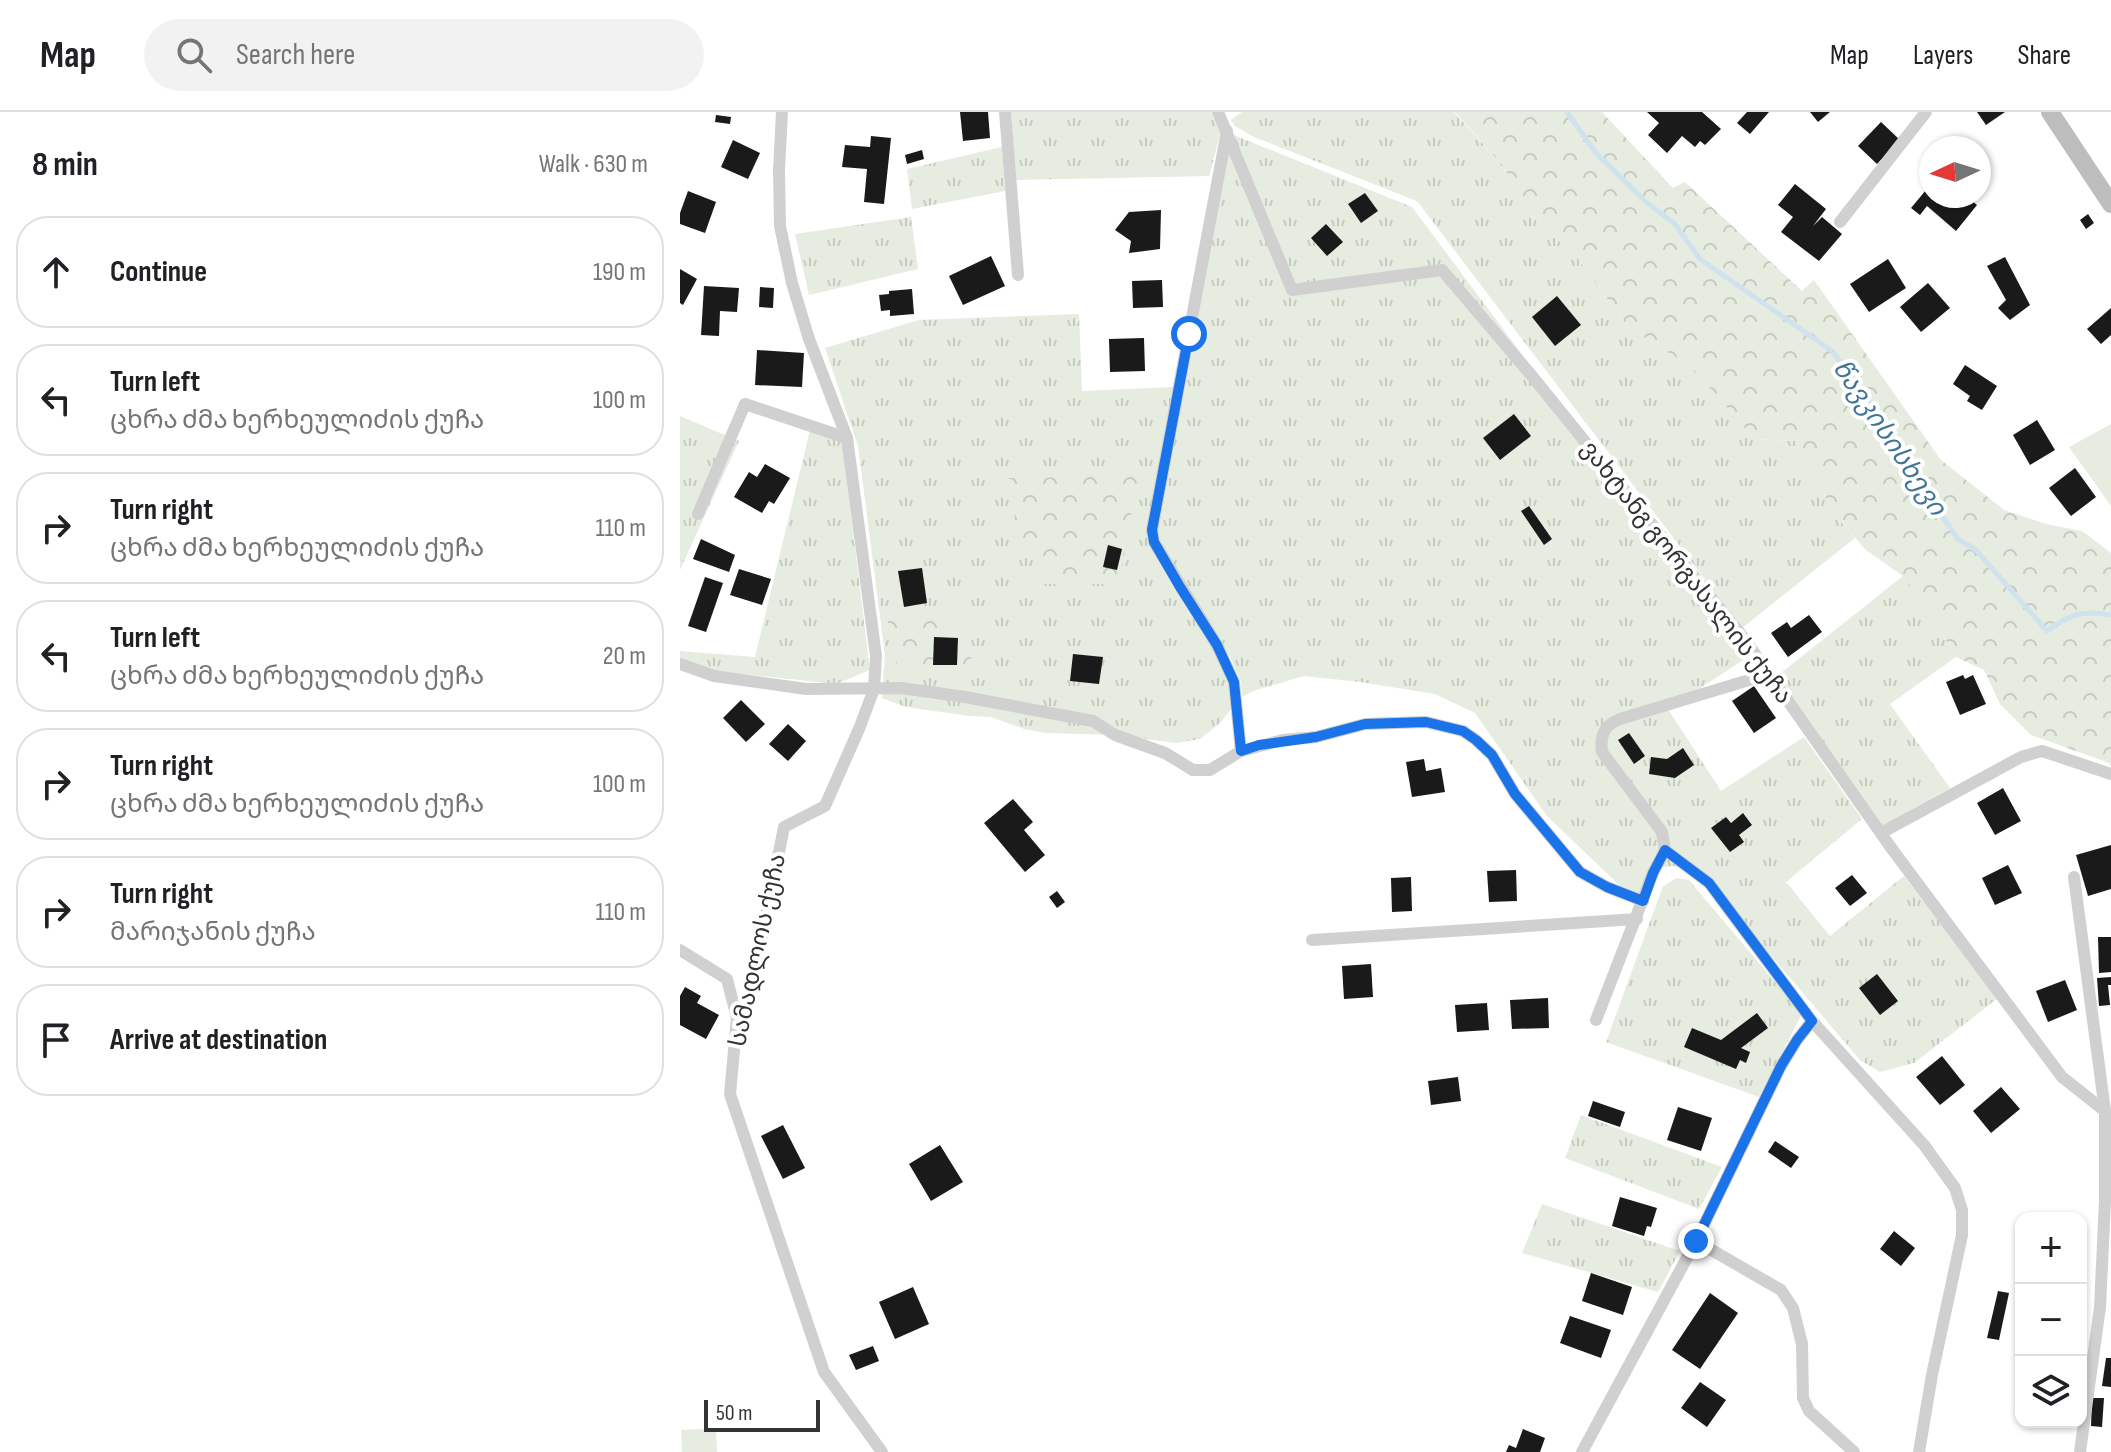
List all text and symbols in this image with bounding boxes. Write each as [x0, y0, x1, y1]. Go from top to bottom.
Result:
search box [144, 19, 704, 91]
text: Map [40, 33, 96, 78]
icon: search [172, 33, 216, 77]
text: Search here [236, 37, 355, 73]
text: Map [1830, 39, 1869, 72]
text: Layers [1913, 39, 1973, 72]
text: Share [2017, 39, 2071, 72]
north arrow [1919, 136, 1991, 208]
text: 8 min [32, 144, 98, 185]
text: Walk · 630 m [539, 149, 648, 180]
icon: ahead [34, 250, 78, 294]
text: Continue [110, 254, 207, 290]
text: 190 m [593, 257, 646, 288]
route start [1171, 316, 1207, 352]
water label: წავკისისხევი [1825, 354, 1953, 522]
text: Turn left [110, 364, 200, 400]
icon: left [34, 378, 78, 422]
text: 100 m [593, 385, 646, 416]
text: ცხრა ძმა ხერხეულიძის ქუჩა [110, 405, 484, 436]
street label: ვახტანგ გორგასალის ქუჩა [1575, 435, 1798, 710]
text: Turn right [110, 492, 213, 528]
icon: right [34, 506, 78, 550]
text: 110 m [595, 513, 646, 544]
text: ცხრა ძმა ხერხეულიძის ქუჩა [110, 533, 484, 564]
text: Turn left [110, 620, 200, 656]
icon: left [34, 634, 78, 678]
text: 20 m [603, 641, 646, 672]
text: ცხრა ძმა ხერხეულიძის ქუჩა [110, 661, 484, 692]
text: Turn right [110, 748, 213, 784]
icon: right [34, 762, 78, 806]
text: 100 m [593, 769, 646, 800]
text: ცხრა ძმა ხერხეულიძის ქუჩა [110, 789, 484, 820]
street label: სამადლოს ქუჩა [723, 851, 792, 1049]
text: Turn right [110, 876, 213, 912]
icon: right [34, 890, 78, 934]
text: 110 m [595, 897, 646, 928]
text: მარიჯანის ქუჩა [110, 917, 316, 948]
icon: arrive [34, 1018, 78, 1062]
text: Arrive at destination [110, 1022, 327, 1058]
map controls [2015, 1212, 2087, 1428]
button: + [2015, 1212, 2087, 1284]
route end [1678, 1223, 1714, 1259]
button: − [2015, 1284, 2087, 1356]
button: layers [2015, 1356, 2087, 1428]
scale bar [704, 1396, 820, 1432]
text: 50 m [716, 1400, 752, 1427]

